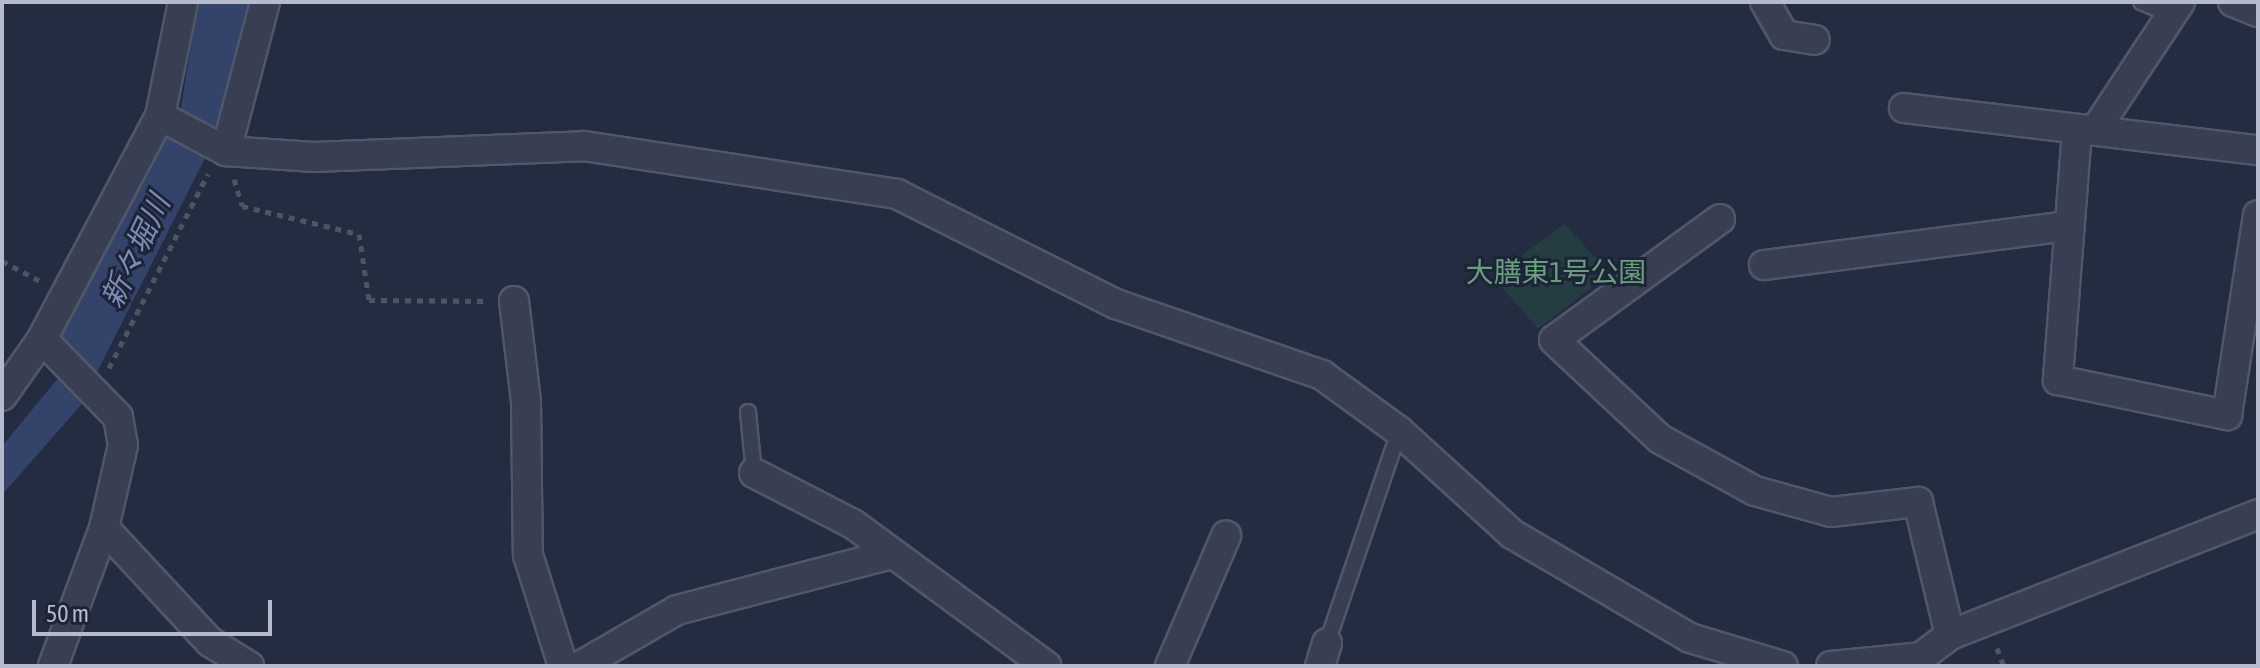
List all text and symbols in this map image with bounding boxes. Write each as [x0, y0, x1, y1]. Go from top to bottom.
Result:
water label: 新々堀川 [93, 189, 177, 313]
park label: 大膳東1号公園 [1465, 255, 1647, 289]
scale bar [36, 584, 276, 634]
text: 50 m [46, 600, 89, 627]

